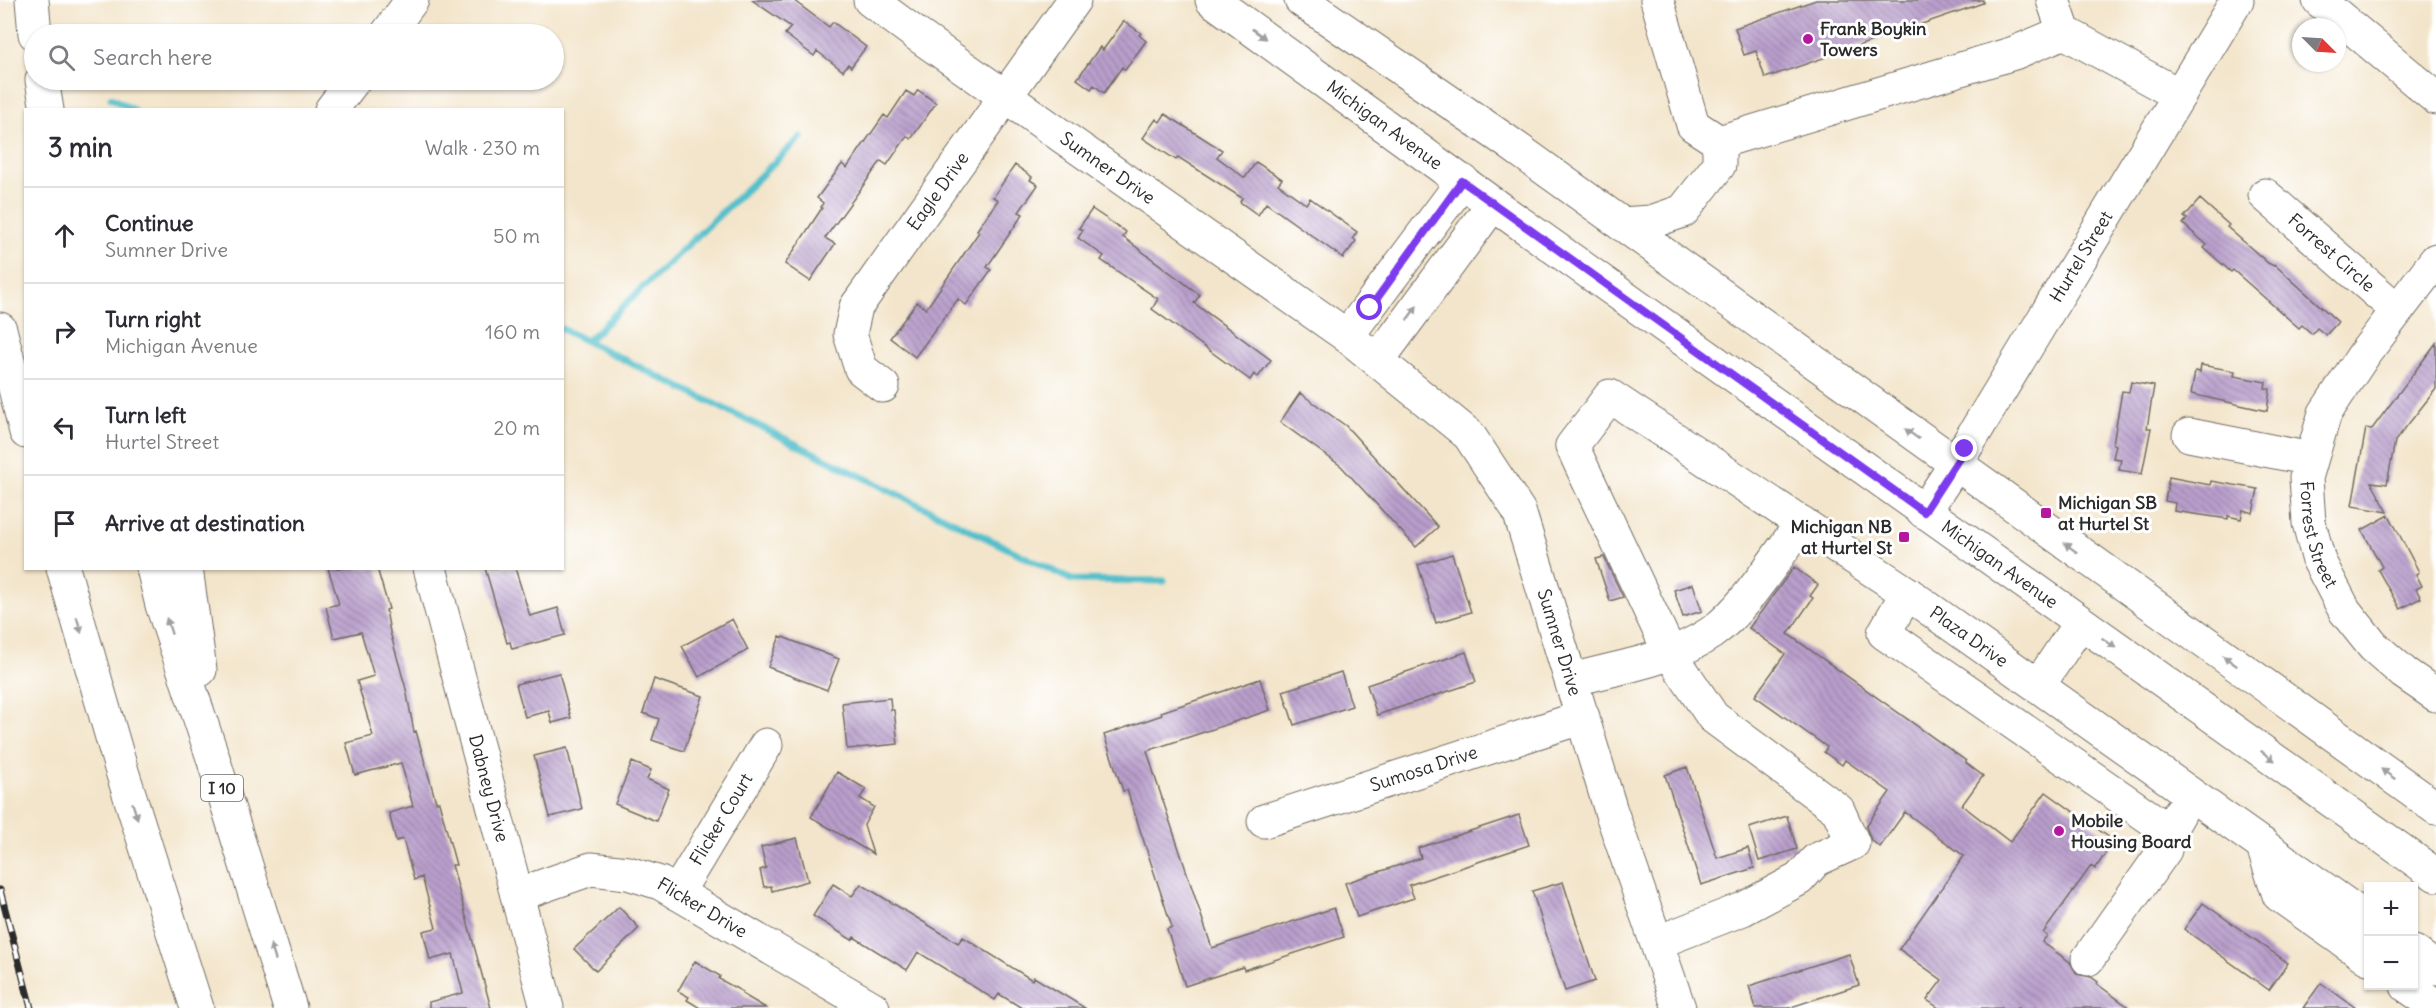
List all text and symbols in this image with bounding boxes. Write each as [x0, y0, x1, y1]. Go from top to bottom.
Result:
place label: Frank Boykin Towers [1820, 17, 1927, 61]
north arrow [2292, 18, 2346, 72]
search box [24, 24, 564, 90]
one-way arrow [1251, 28, 1267, 40]
marker: Frank Boykin Towers [1801, 32, 1815, 46]
icon: search [45, 41, 78, 74]
text: Search here [93, 43, 212, 71]
street label: Michigan Avenue [1322, 75, 1447, 174]
street label: Sumner Drive [1056, 127, 1160, 209]
text: 3 min [48, 131, 113, 164]
text: Walk · 230 m [425, 135, 540, 160]
street label: Eagle Drive [902, 147, 974, 235]
street label: Hurtel Street [2044, 206, 2117, 306]
street label: Forrest Circle [2283, 208, 2380, 297]
text: Continue [105, 209, 194, 237]
icon: ahead [48, 219, 81, 252]
text: 50 m [493, 223, 540, 248]
text: Sumner Drive [105, 237, 228, 262]
route start [1356, 294, 1382, 320]
text: Turn right [105, 305, 201, 333]
one-way arrow [1406, 306, 1418, 321]
icon: right [48, 315, 81, 348]
text: 160 m [485, 319, 540, 344]
text: Michigan Avenue [105, 333, 258, 358]
text: Turn left [105, 401, 186, 429]
icon: left [48, 411, 81, 444]
text: 20 m [494, 415, 540, 440]
one-way arrow [1905, 428, 1921, 440]
text: Hurtel Street [105, 429, 219, 454]
route end [1951, 435, 1977, 461]
street label: Forrest Street [2295, 480, 2343, 592]
place label: Michigan SB at Hurtel St [2058, 491, 2157, 535]
marker: Michigan SB at Hurtel St [2039, 506, 2053, 520]
icon: arrive [48, 507, 81, 540]
text: Arrive at destination [105, 509, 305, 537]
place label: Michigan NB at Hurtel St [1791, 515, 1893, 559]
street label: Michigan Avenue [1937, 515, 2063, 613]
marker: Michigan NB at Hurtel St [1897, 530, 1911, 544]
one-way arrow [2063, 542, 2079, 554]
street label: Sumner Drive [1533, 586, 1587, 699]
street label: Plaza Drive [1925, 601, 2013, 672]
one-way arrow [75, 616, 84, 634]
one-way arrow [164, 617, 173, 635]
one-way arrow [2101, 637, 2116, 649]
one-way arrow [2222, 655, 2238, 667]
street label: Dabney Drive [464, 732, 514, 844]
street label: Sumosa Drive [1367, 740, 1480, 797]
one-way arrow [2259, 750, 2275, 762]
one-way arrow [2381, 768, 2397, 780]
street label: Flicker Court [684, 769, 757, 869]
road number: I 10 [201, 775, 243, 801]
one-way arrow [131, 802, 140, 820]
place label: Mobile Housing Board [2071, 809, 2192, 853]
marker: Mobile Housing Board [2052, 824, 2066, 838]
street label: Flicker Drive [653, 872, 752, 943]
map controls [2364, 882, 2418, 990]
button: + [2364, 882, 2418, 936]
button: − [2364, 936, 2418, 990]
one-way arrow [268, 943, 277, 961]

